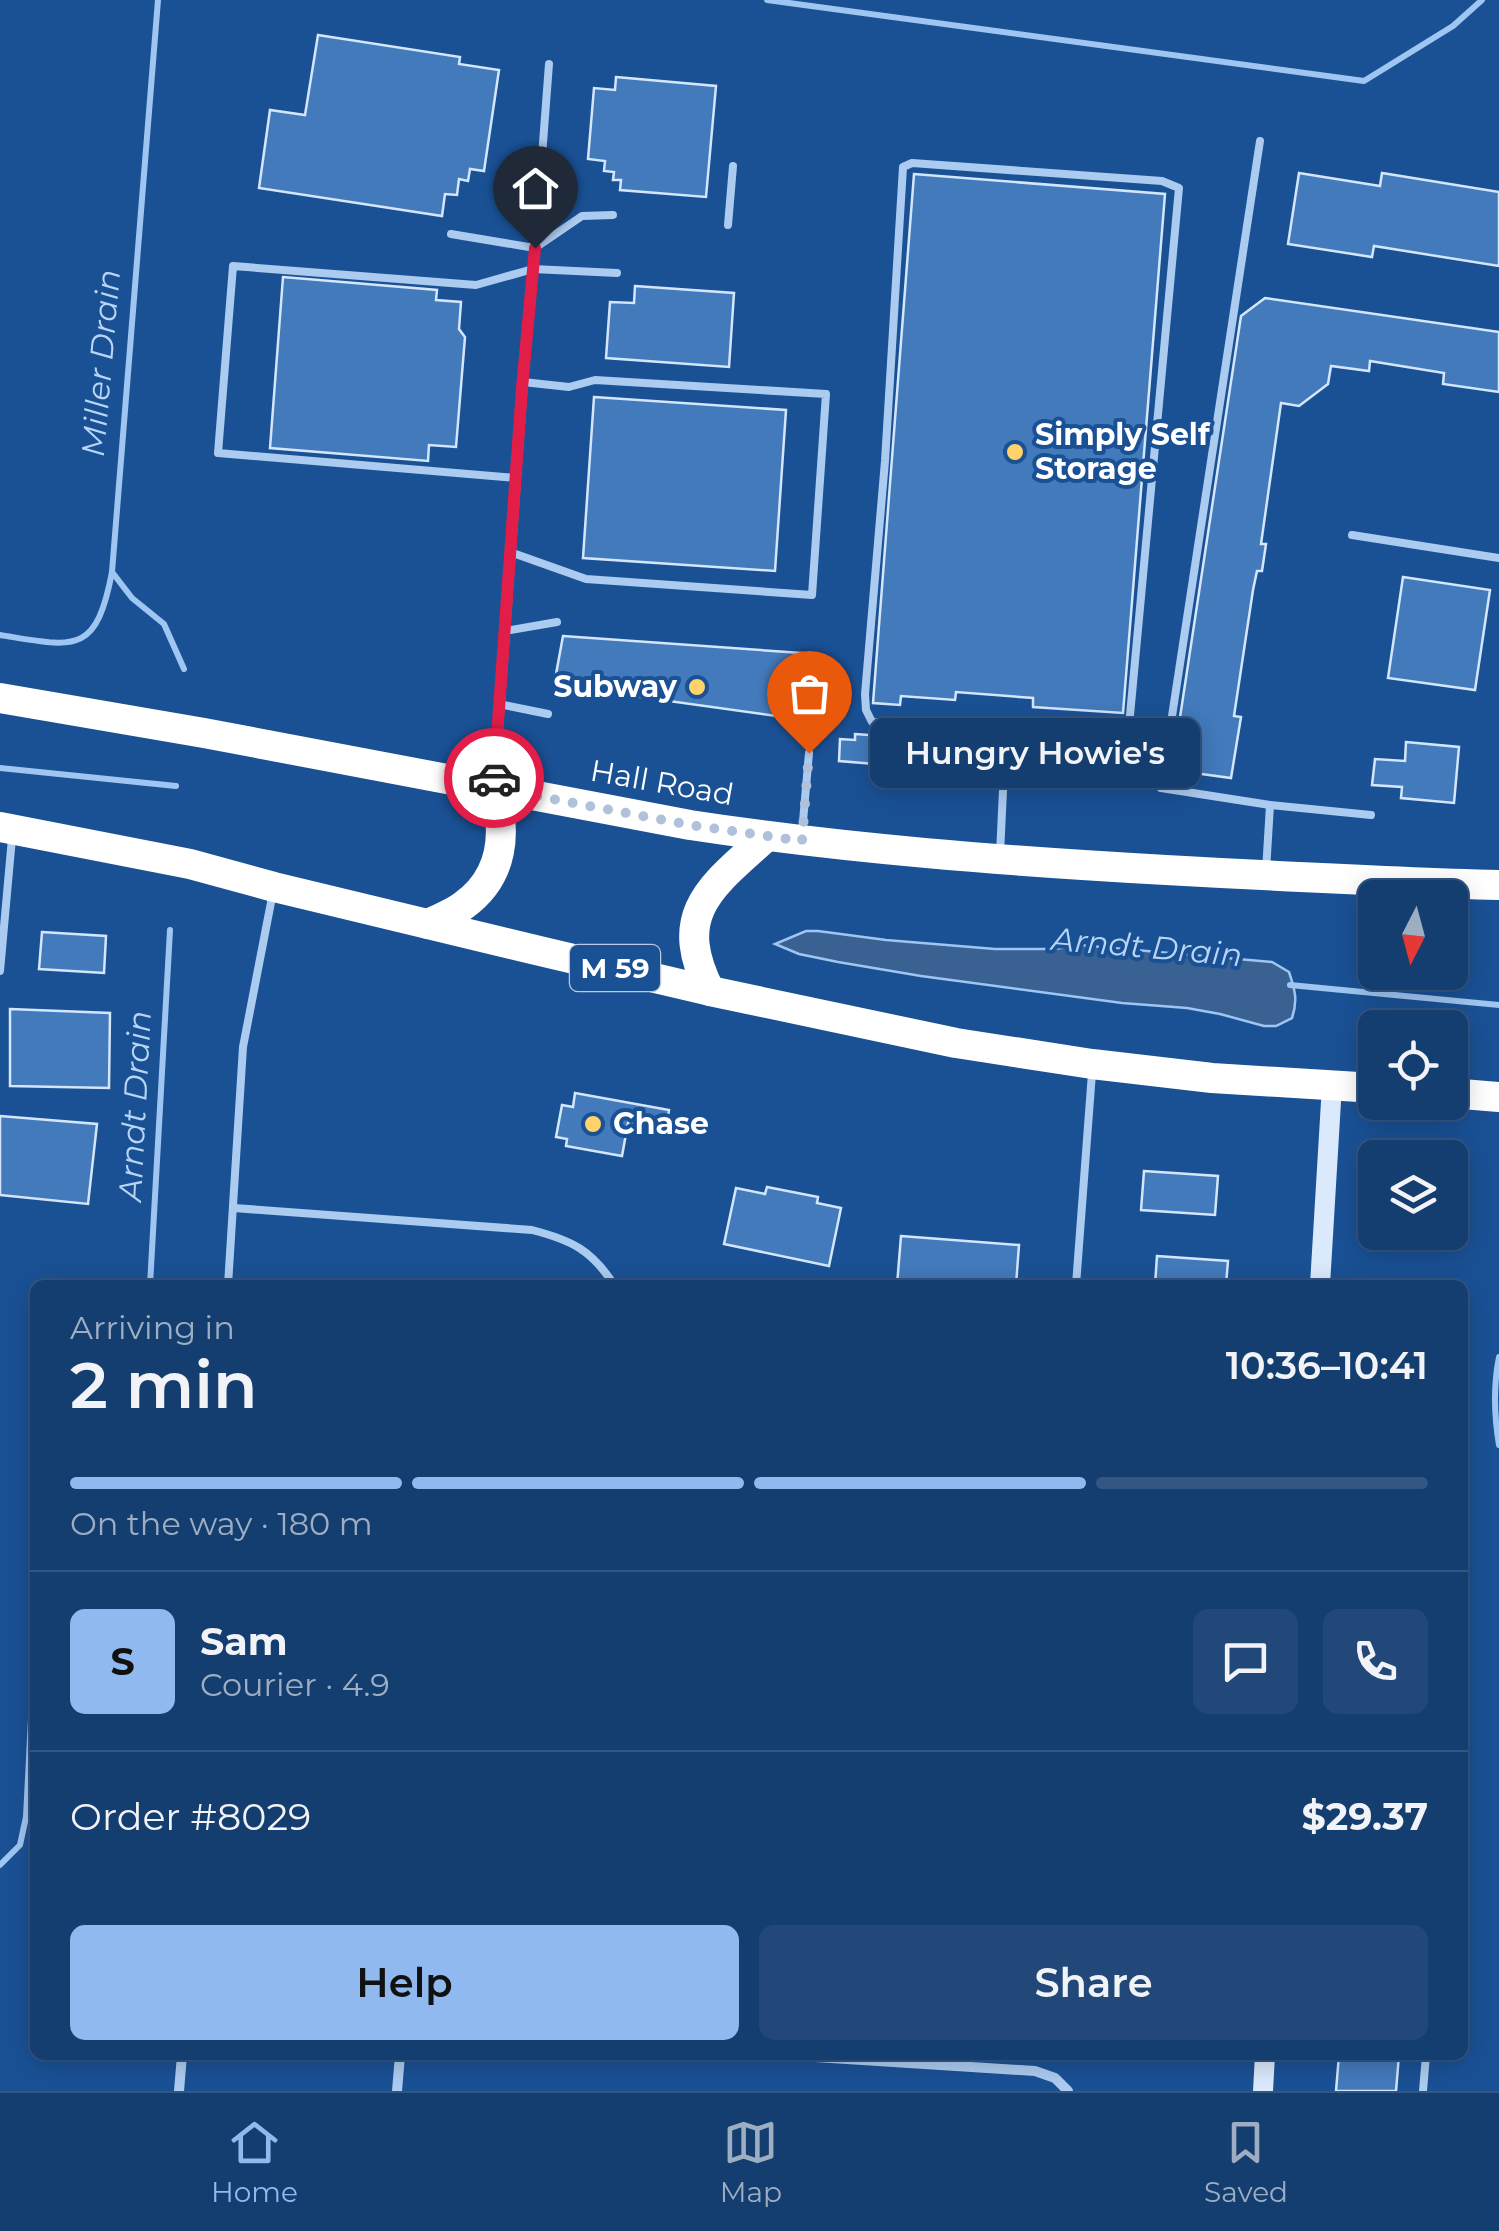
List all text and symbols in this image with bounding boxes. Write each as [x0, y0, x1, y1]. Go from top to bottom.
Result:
pin [493, 146, 578, 249]
icon: home [508, 161, 563, 216]
water label: Miller Drain [73, 268, 128, 458]
place label: Simply Self Storage [1035, 416, 1211, 487]
marker: Simply Self Storage [1004, 441, 1026, 463]
pin [767, 651, 852, 754]
icon: bag [782, 666, 837, 721]
place label: Subway [553, 668, 678, 705]
marker: Subway [686, 676, 708, 698]
callout: Hungry Howie's [869, 718, 1199, 788]
courier [444, 728, 544, 828]
text: Hungry Howie's [905, 733, 1165, 772]
icon: car [467, 751, 522, 806]
street label: Hall Road [588, 752, 736, 813]
north arrow [1358, 880, 1468, 990]
map controls [1358, 880, 1468, 1250]
water label: Arndt Drain [1048, 919, 1244, 974]
road number: M 59 [570, 945, 660, 991]
water label: Arndt Drain [110, 1010, 159, 1204]
button: locate [1358, 1010, 1468, 1120]
place label: Chase [613, 1105, 709, 1142]
marker: Chase [582, 1113, 604, 1135]
button: layers [1358, 1140, 1468, 1250]
text: Arriving in [70, 1308, 235, 1347]
text: 10:36–10:41 [1226, 1342, 1428, 1389]
text: 2 min [70, 1345, 258, 1424]
text: On the way · 180 m [70, 1504, 373, 1543]
button: chat [1193, 1609, 1298, 1714]
button: phone [1323, 1609, 1428, 1714]
text: Sam [200, 1618, 288, 1665]
text: S [110, 1638, 135, 1685]
text: Courier · 4.9 [200, 1665, 390, 1704]
text: Order #8029 [70, 1793, 311, 1840]
text: $29.37 [1302, 1793, 1428, 1840]
button: Help [70, 1925, 739, 2040]
button: Share [759, 1925, 1428, 2040]
tab: Home [211, 2115, 298, 2209]
tab: Map [720, 2115, 782, 2209]
tab: Saved [1204, 2115, 1288, 2209]

